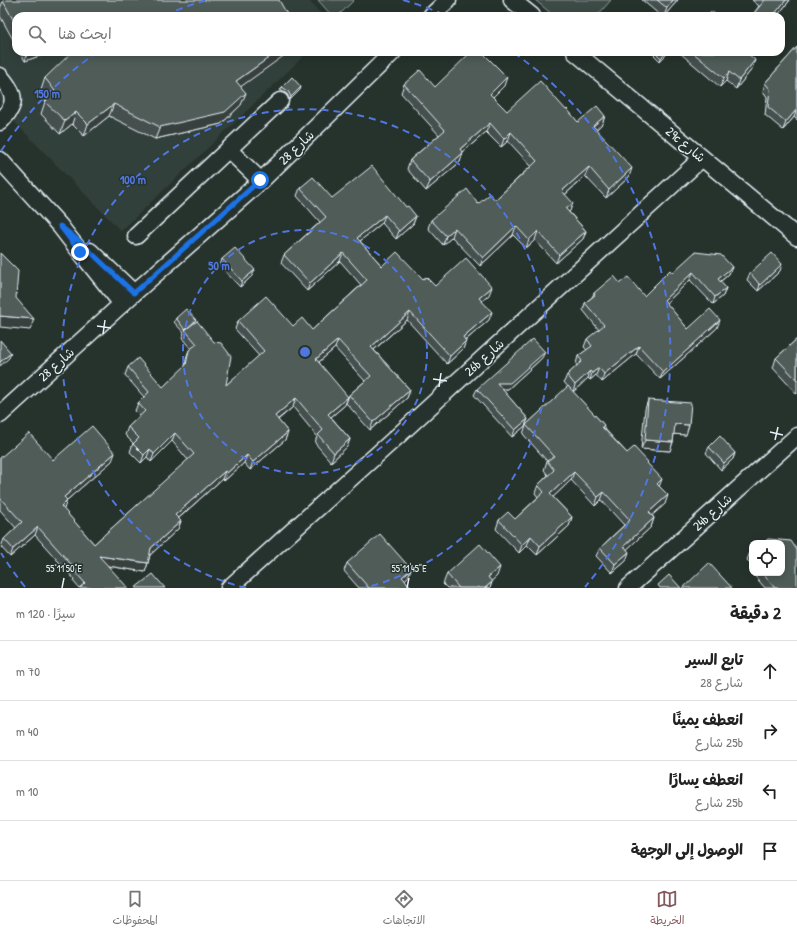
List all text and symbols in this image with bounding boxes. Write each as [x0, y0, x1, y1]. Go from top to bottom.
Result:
search box [12, 12, 785, 56]
icon: search [26, 23, 48, 45]
text: ابحث هنا [58, 23, 112, 44]
text: 150 m [34, 85, 60, 102]
street label: 29c شارع [662, 122, 710, 167]
street label: شارع 28 [274, 126, 318, 169]
text: 100 m [120, 171, 146, 188]
route start [251, 171, 269, 189]
route end [71, 243, 89, 261]
text: 50 m [208, 257, 230, 274]
street label: 26b شارع [460, 334, 508, 380]
street label: شارع 28 [34, 343, 79, 386]
centre of rings [298, 345, 312, 359]
street label: 24b شارع [688, 489, 736, 535]
map controls [749, 540, 785, 576]
button: locate [749, 540, 785, 576]
text: 55°11'50"E [46, 562, 82, 575]
text: 55°11'45"E [391, 562, 427, 575]
text: 2 دقيقة [730, 601, 781, 624]
text: سيرًا · 120 m [16, 604, 76, 622]
text: تابع السير [686, 649, 743, 670]
icon: ahead [759, 660, 781, 682]
text: 70 m [16, 662, 40, 680]
text: شارع 28 [700, 673, 743, 691]
text: انعطف يمينًا [673, 709, 743, 730]
icon: right [759, 720, 781, 742]
text: 40 m [16, 722, 39, 740]
text: 25b شارع [695, 733, 743, 751]
text: انعطف يسارًا [669, 769, 743, 790]
icon: left [759, 780, 781, 802]
text: 10 m [16, 782, 38, 800]
text: 25b شارع [695, 793, 743, 811]
text: الوصول إلى الوجهة [631, 839, 743, 860]
icon: arrive [759, 840, 781, 862]
tab: المحفوظات [113, 888, 158, 930]
tab: الاتجاهات [383, 888, 425, 930]
tab: الخريطة [650, 888, 685, 930]

